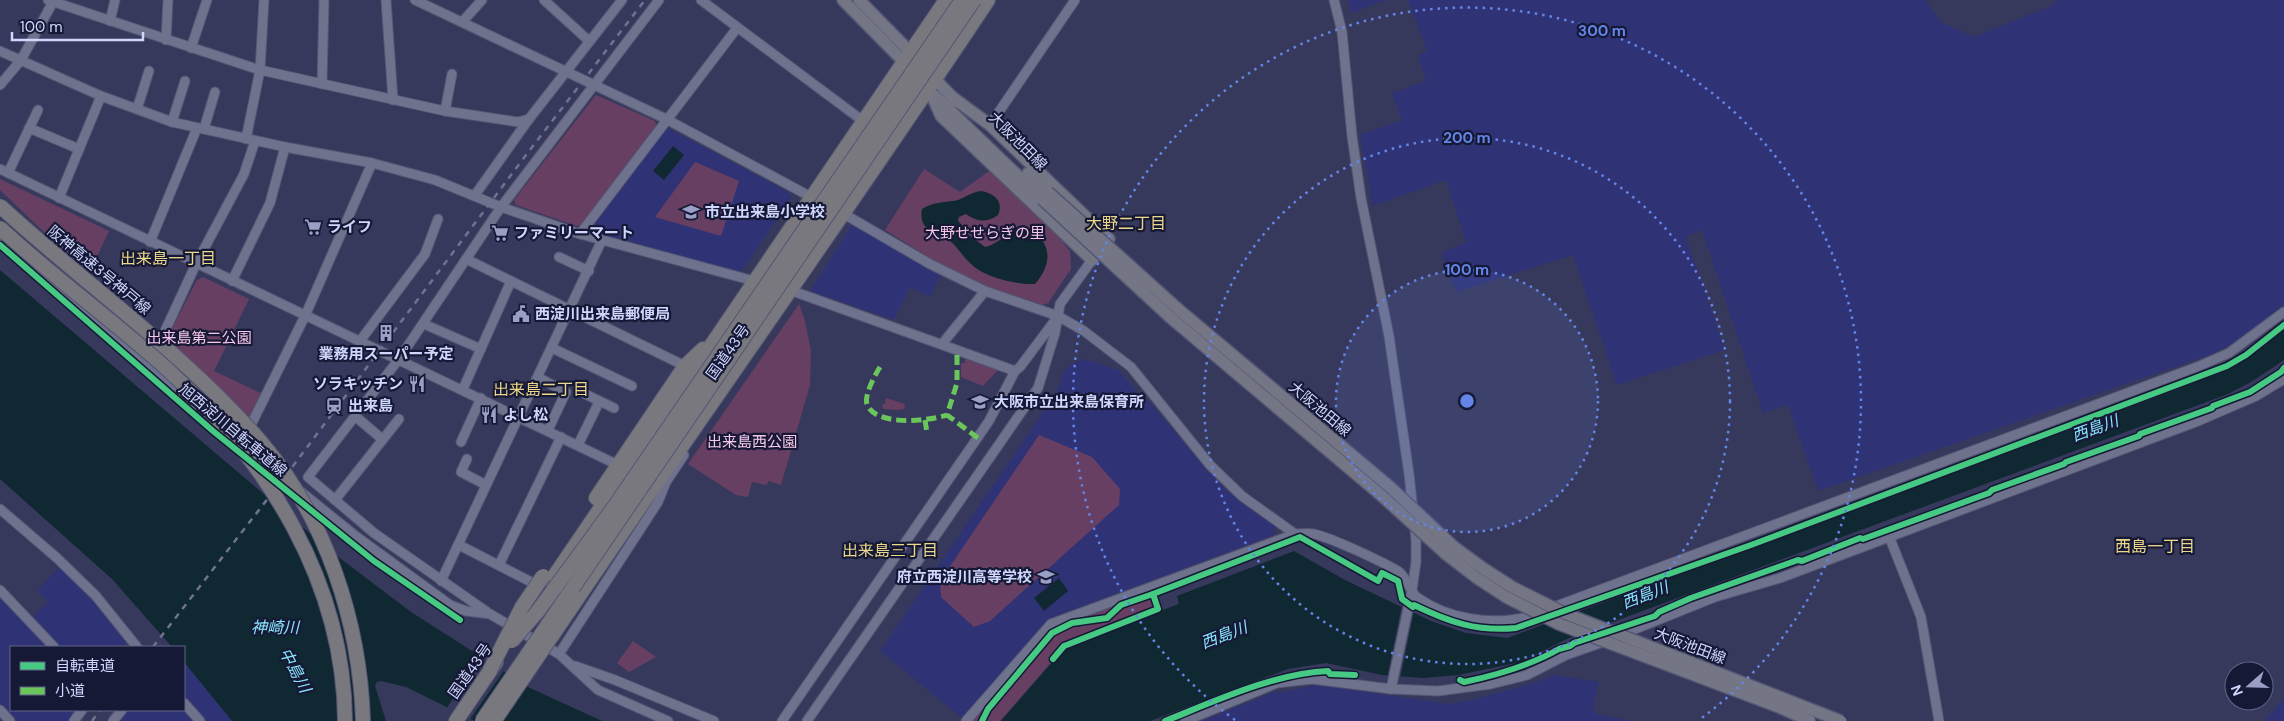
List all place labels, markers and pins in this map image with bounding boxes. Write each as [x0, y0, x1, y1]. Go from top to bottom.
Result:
school or university icon: 市立出来島小学校 [681, 202, 701, 222]
place label: 市立出来島小学校 [705, 202, 825, 222]
supermarket icon: ライフ [303, 217, 323, 237]
place label: ライフ [327, 217, 372, 237]
supermarket icon: ファミリーマート [490, 223, 510, 243]
place label: ファミリーマート [514, 223, 634, 243]
public building icon: 西淀川出来島郵便局 [511, 304, 531, 324]
place label: 西淀川出来島郵便局 [535, 304, 670, 324]
building icon: 業務用スーパー予定 [376, 323, 396, 343]
place label: 業務用スーパー予定 [319, 344, 453, 364]
place label: ソラキッチン [313, 374, 403, 394]
restaurant icon: ソラキッチン [407, 374, 427, 394]
school or university icon: 大阪市立出来島保育所 [970, 392, 990, 412]
place label: 大阪市立出来島保育所 [994, 392, 1144, 412]
centre of rings [1458, 392, 1476, 410]
station icon: 出来島 [324, 396, 344, 416]
place label: 出来島 [348, 396, 393, 416]
restaurant icon: よし松 [479, 405, 499, 425]
place label: よし松 [503, 405, 548, 425]
place label: 府立西淀川高等学校 [897, 567, 1032, 587]
school or university icon: 府立西淀川高等学校 [1036, 567, 1056, 587]

